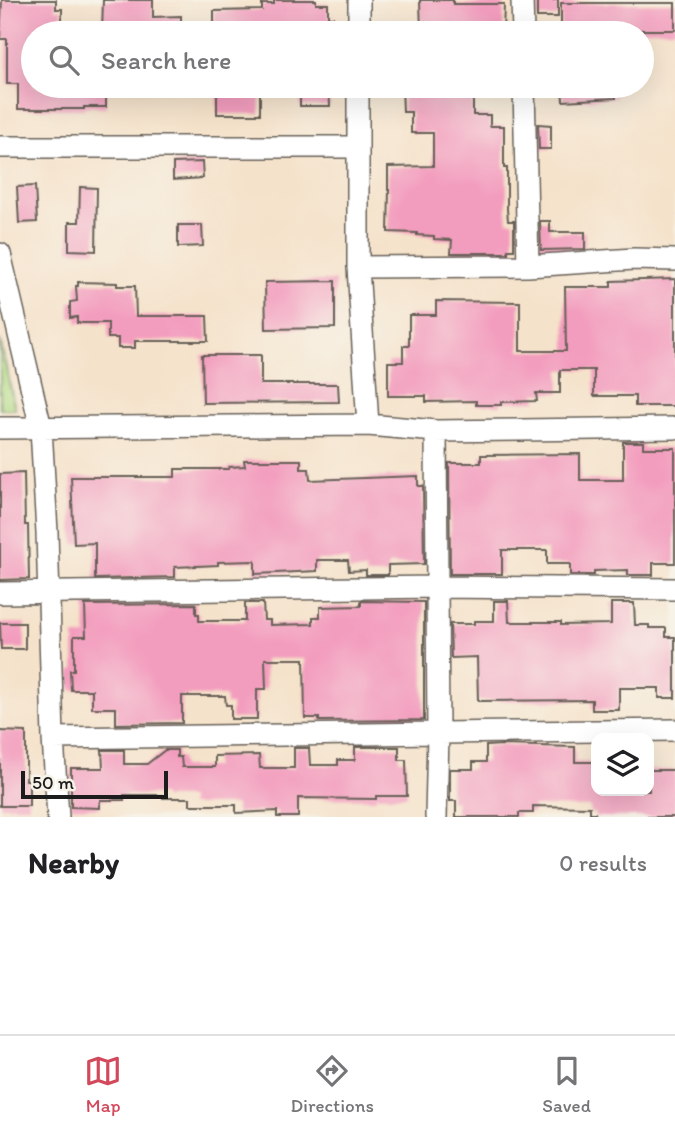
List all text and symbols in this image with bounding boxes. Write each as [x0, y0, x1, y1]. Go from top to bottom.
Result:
search box [21, 21, 654, 98]
icon: search [45, 41, 83, 79]
text: Search here [101, 44, 231, 76]
map controls [591, 733, 654, 796]
button: layers [591, 733, 654, 796]
scale bar [21, 768, 168, 800]
text: 50 m [32, 771, 74, 794]
text: Nearby [28, 844, 119, 881]
text: 0 results [559, 849, 647, 877]
tab: Map [84, 1052, 122, 1117]
tab: Directions [290, 1052, 374, 1117]
tab: Saved [542, 1052, 591, 1117]

